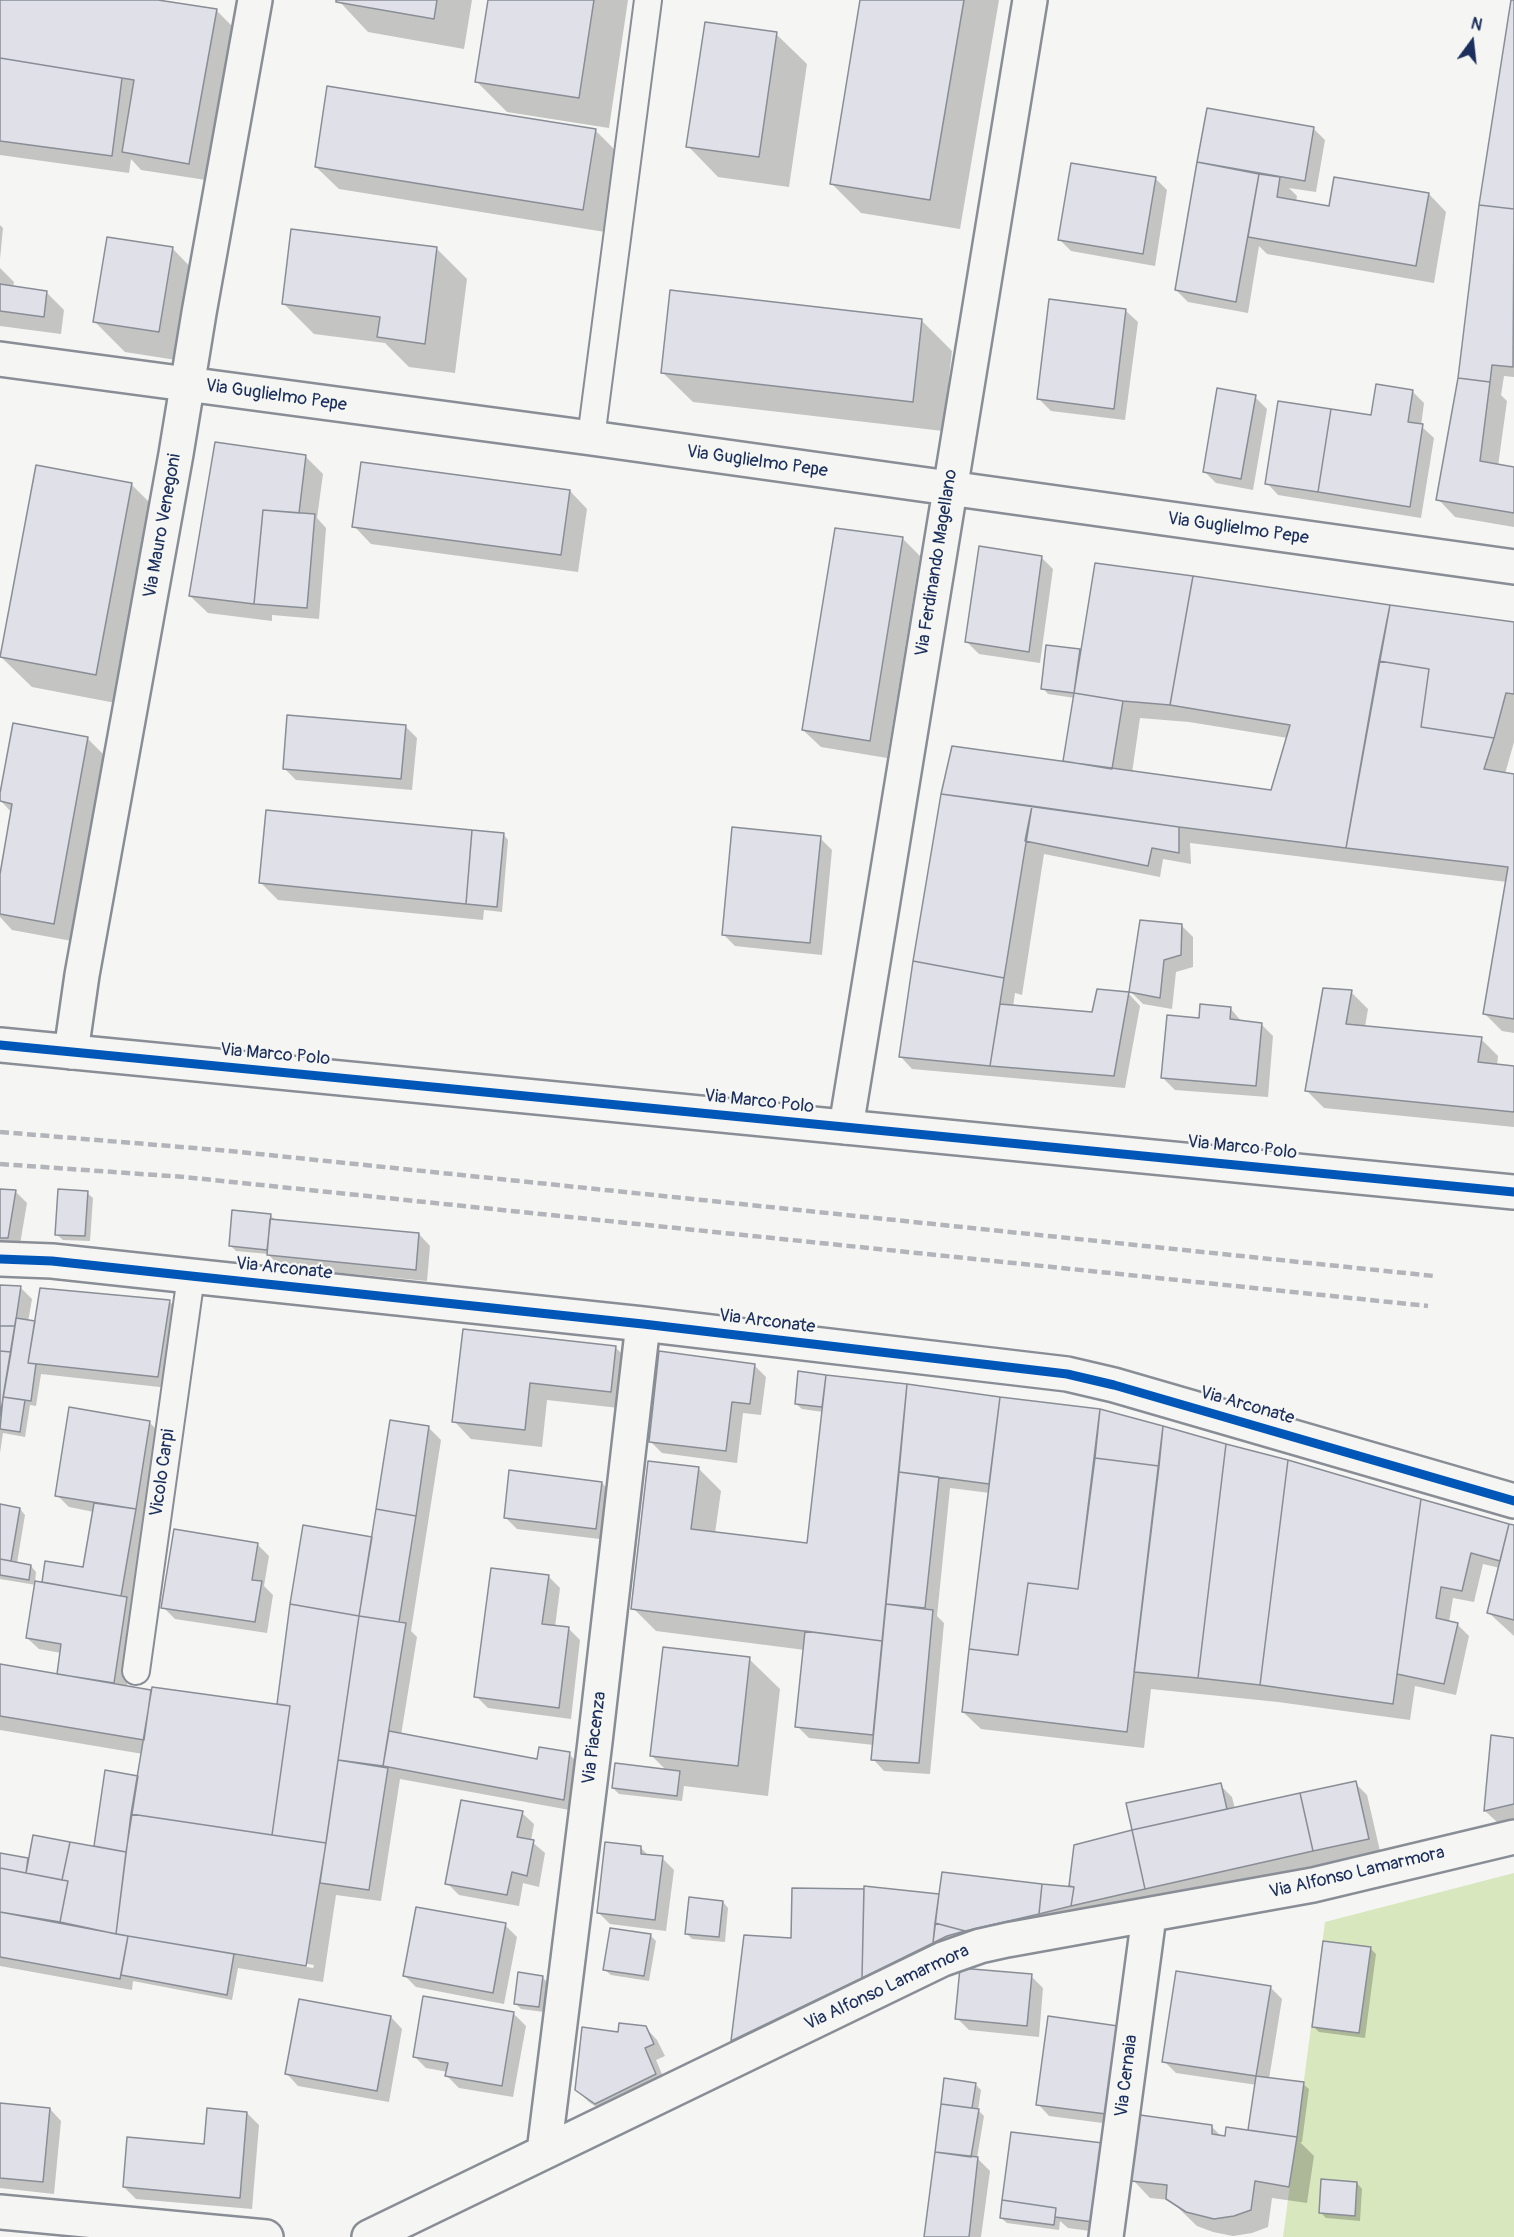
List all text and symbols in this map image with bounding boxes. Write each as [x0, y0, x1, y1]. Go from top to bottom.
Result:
north arrow [1442, 12, 1502, 72]
text: N [1469, 14, 1484, 36]
street label: Via Guglielmo Pepe [204, 375, 348, 417]
street label: Via Guglielmo Pepe [685, 441, 829, 483]
street label: Via Mauro Venegoni [140, 452, 186, 600]
street label: Via Ferdinando Magellano [912, 468, 962, 658]
street label: Via Guglielmo Pepe [1166, 508, 1310, 550]
street label: Via Marco Polo [219, 1039, 331, 1071]
street label: Via Marco Polo [703, 1085, 815, 1119]
street label: Via Marco Polo [1186, 1131, 1298, 1165]
street label: Via Arconate [235, 1253, 333, 1285]
street label: Via Arconate [717, 1305, 817, 1339]
street label: Via Arconate [1197, 1382, 1297, 1430]
street label: Vicolo Carpi [146, 1428, 180, 1518]
street label: Via Piacenza [579, 1690, 611, 1786]
street label: Via Alfonso Lamarmora [1267, 1842, 1447, 1904]
street label: Via Alfonso Lamarmora [801, 1940, 973, 2036]
street label: Via Cernaia [1111, 2034, 1143, 2118]

